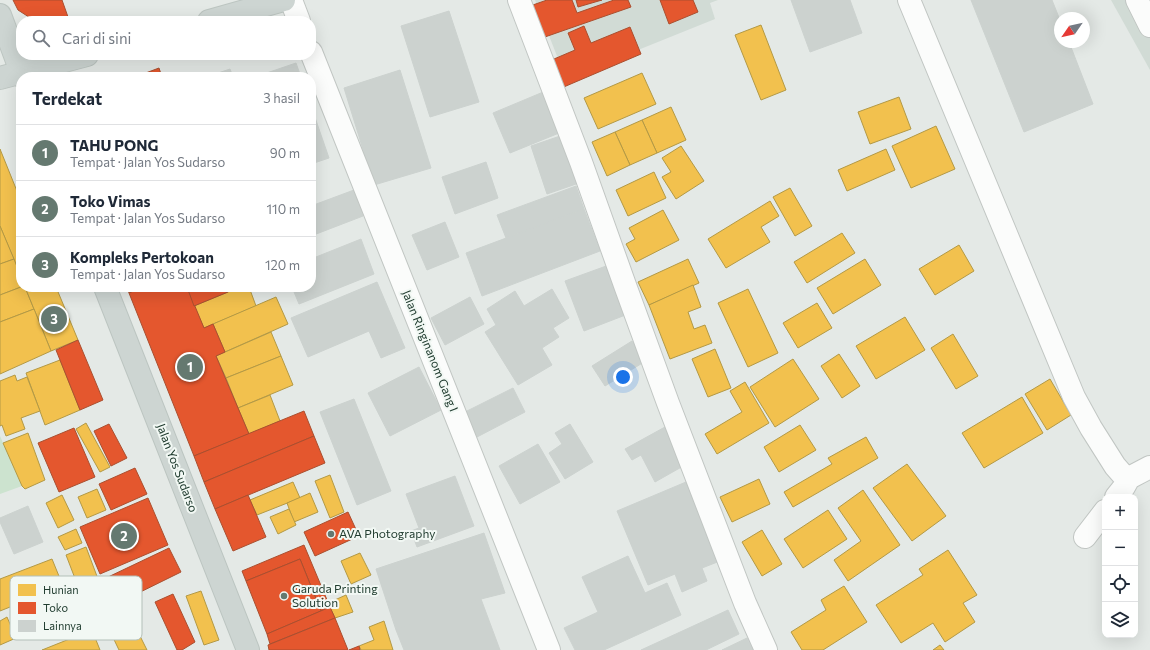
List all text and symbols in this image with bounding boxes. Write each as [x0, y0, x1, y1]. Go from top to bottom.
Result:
north arrow [1054, 12, 1090, 48]
search box [16, 16, 316, 60]
icon: search [30, 27, 52, 49]
text: Cari di sini [62, 29, 131, 47]
text: Terdekat [32, 88, 102, 109]
text: 3 hasil [263, 90, 300, 106]
text: TAHU PONG [70, 136, 158, 154]
text: 1 [42, 145, 48, 161]
text: 90 m [270, 145, 300, 161]
text: Tempat · Jalan Yos Sudarso [70, 154, 225, 170]
text: Toko Vimas [70, 192, 150, 210]
text: 2 [41, 201, 49, 217]
text: 110 m [267, 201, 300, 217]
text: Tempat · Jalan Yos Sudarso [70, 210, 225, 226]
text: Kompleks Pertokoan [70, 248, 214, 266]
text: 3 [41, 257, 49, 273]
text: 120 m [265, 257, 300, 273]
text: Tempat · Jalan Yos Sudarso [70, 266, 225, 282]
street label: Jalan Ringinanom Gang I [399, 288, 462, 414]
pin: 3 [41, 304, 67, 334]
pin: 1 [177, 352, 203, 382]
your location [613, 367, 633, 387]
street label: Jalan Yos Sudarso [154, 421, 201, 514]
map controls [1102, 494, 1138, 638]
button: + [1102, 494, 1138, 530]
pin: 2 [111, 521, 137, 551]
place label: AVA Photography [339, 526, 435, 540]
marker: AVA Photography [326, 529, 336, 539]
button: − [1102, 530, 1138, 566]
button: locate [1102, 566, 1138, 602]
legend [10, 576, 142, 640]
place label: Garuda Printing Solution [292, 581, 378, 609]
text: Hunian [43, 583, 79, 596]
marker: Garuda Printing Solution [279, 591, 289, 601]
text: Toko [43, 601, 68, 614]
button: layers [1102, 602, 1138, 638]
text: Lainnya [43, 619, 82, 632]

